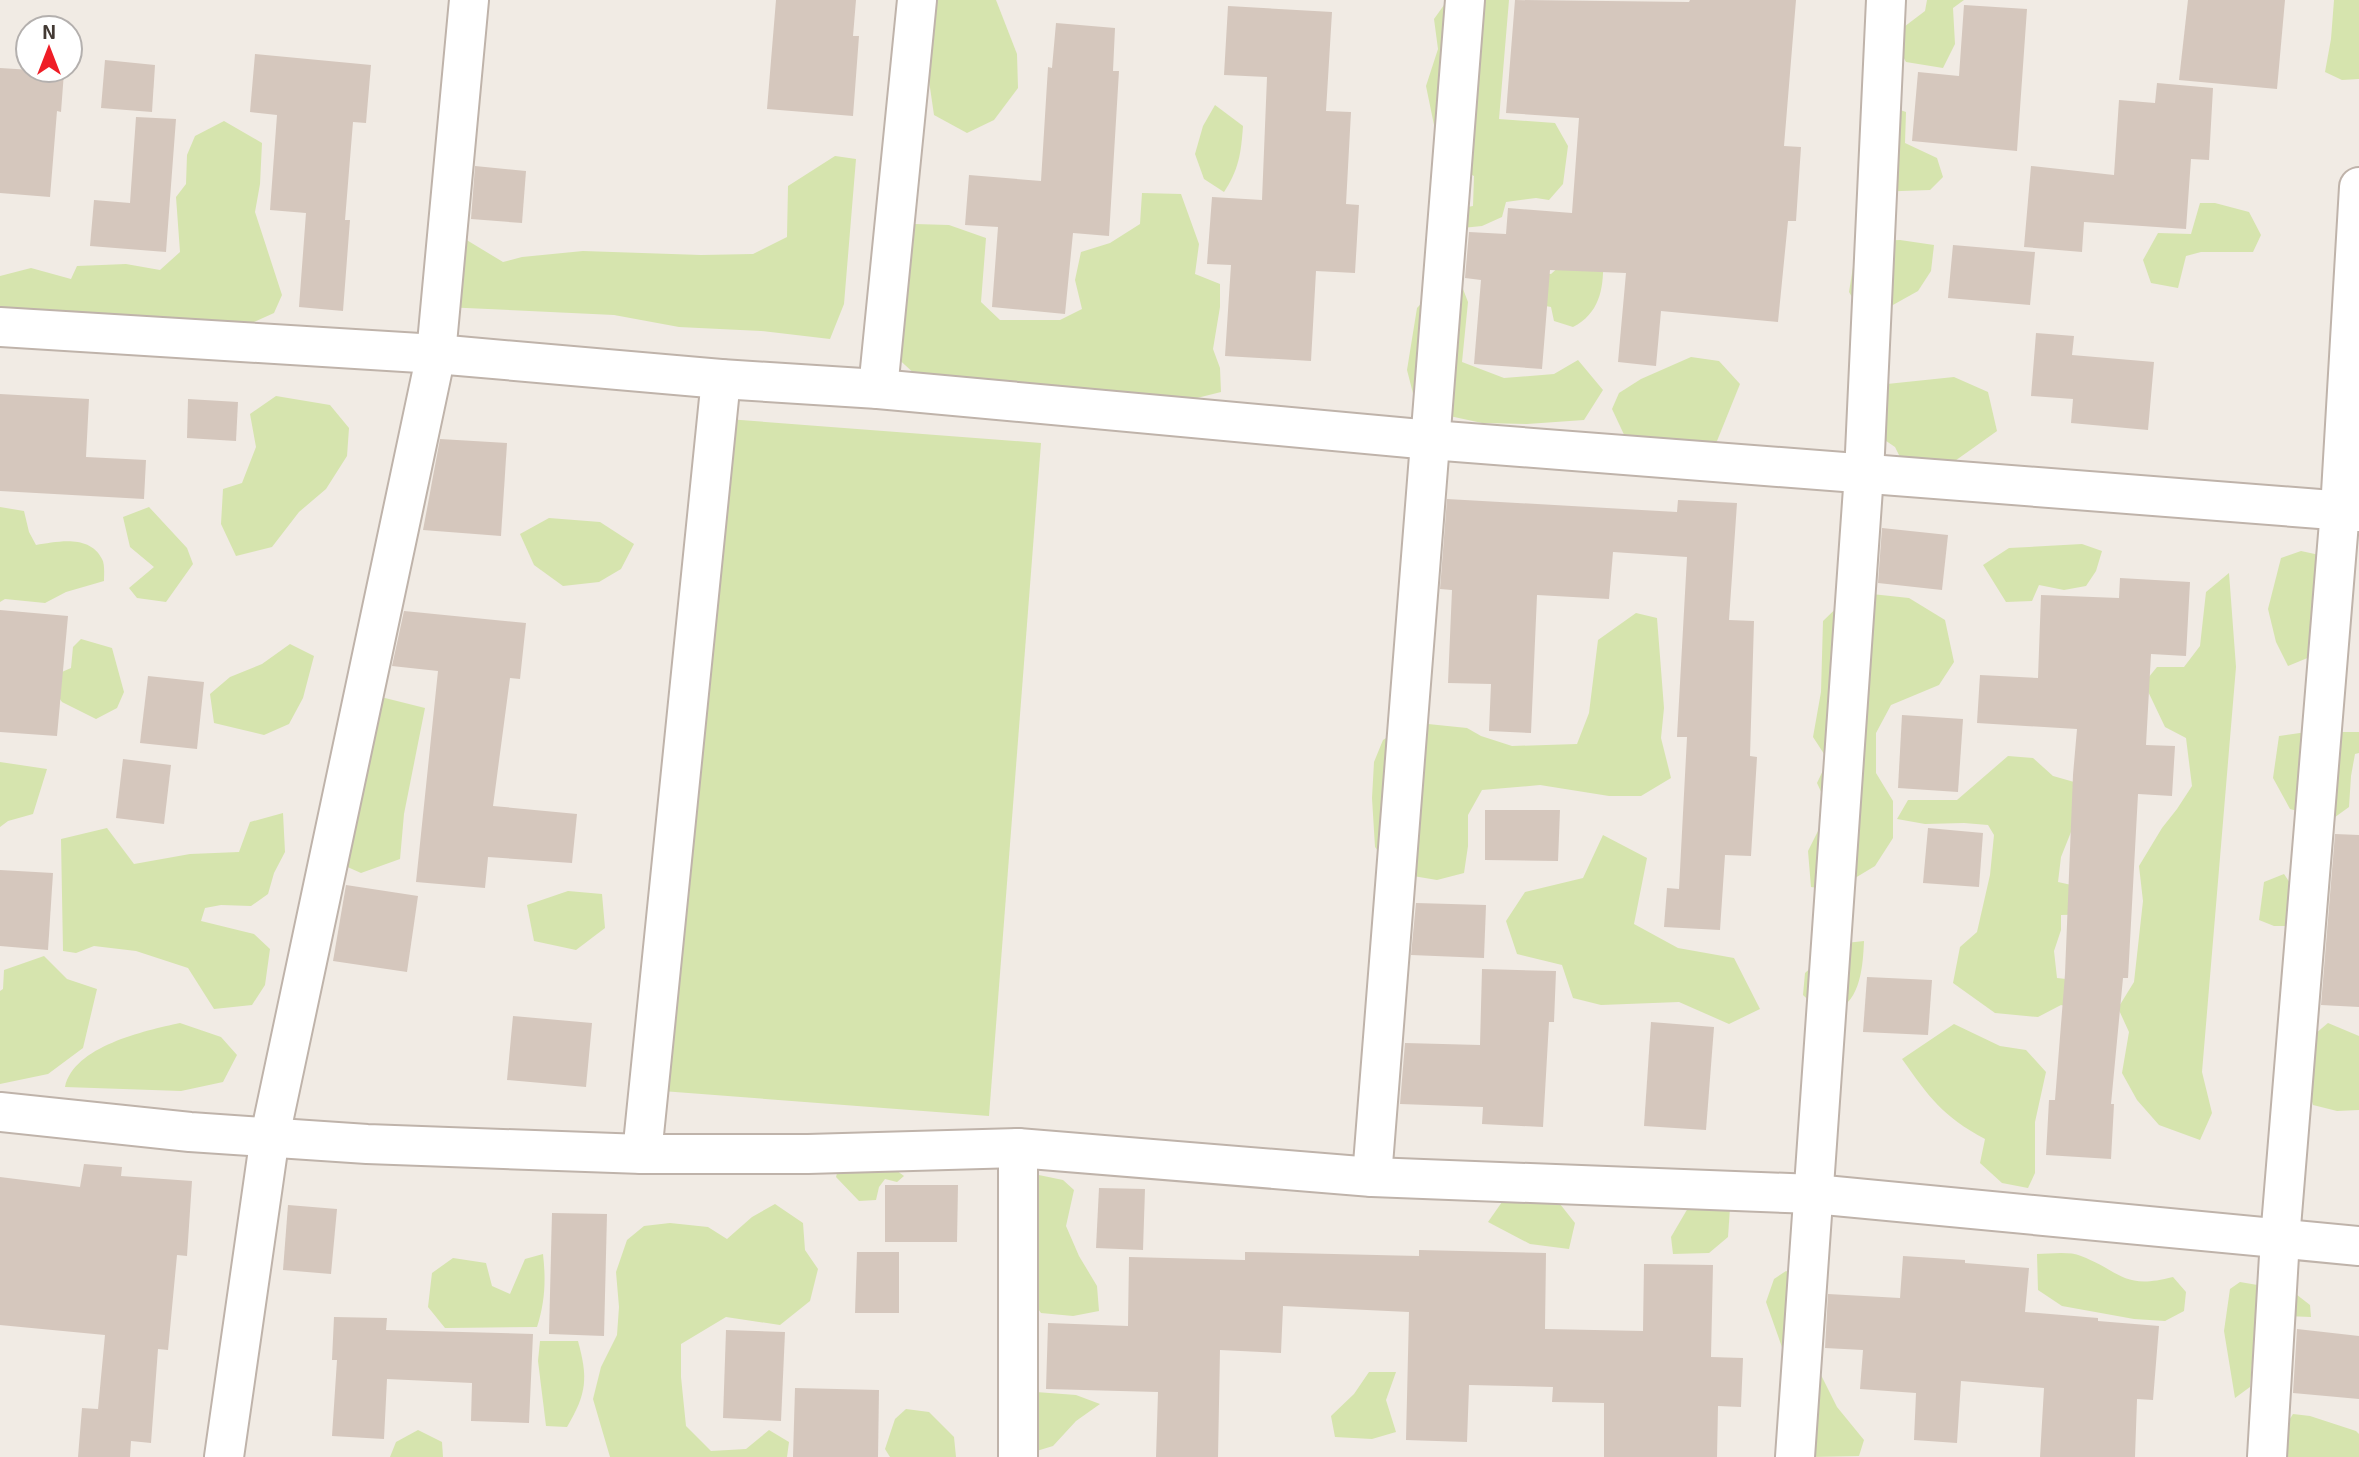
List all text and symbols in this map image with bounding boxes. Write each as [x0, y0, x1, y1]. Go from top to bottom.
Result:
north arrow [14, 14, 84, 84]
text: N [42, 20, 56, 43]

